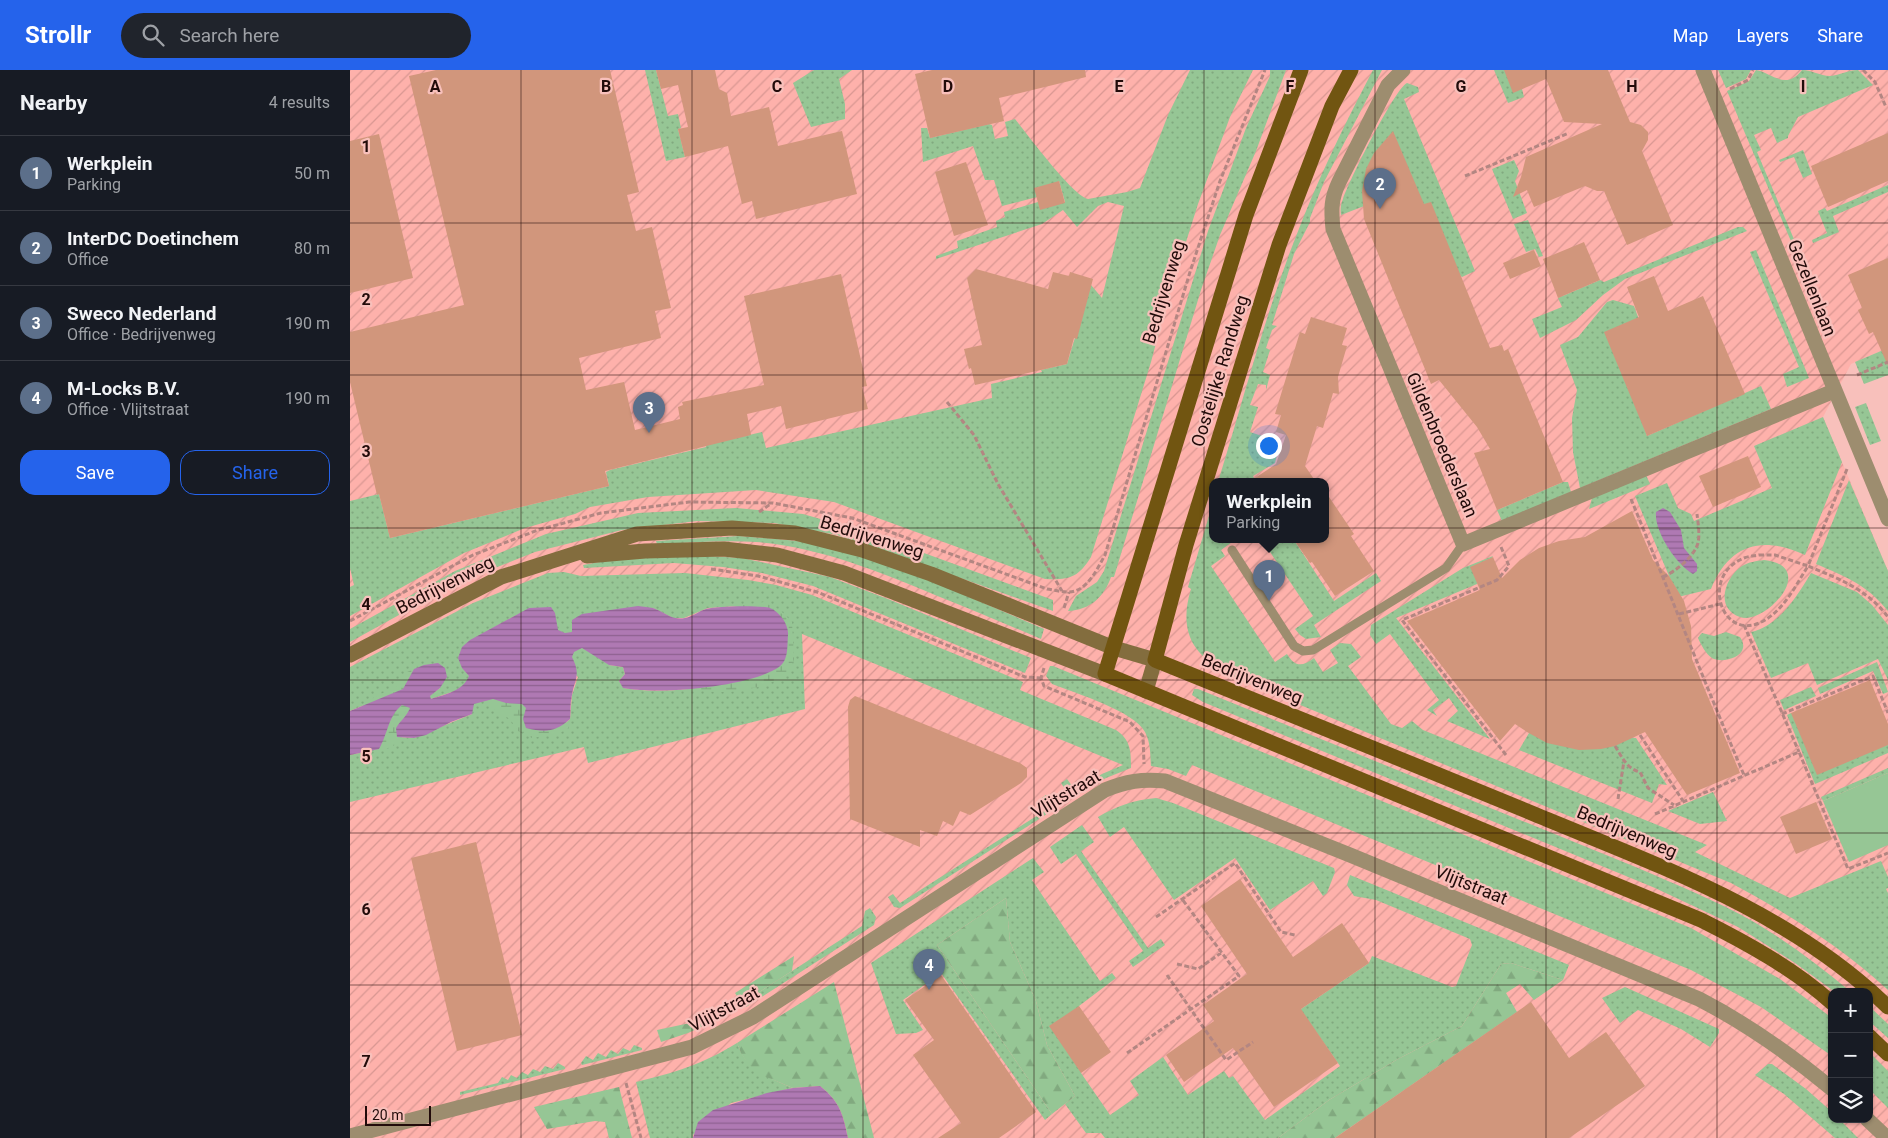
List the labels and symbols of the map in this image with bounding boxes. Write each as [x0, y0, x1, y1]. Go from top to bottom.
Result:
text: A [430, 77, 441, 96]
text: B [601, 77, 611, 96]
text: C [772, 77, 782, 96]
text: D [943, 77, 953, 96]
text: E [1115, 77, 1124, 96]
text: F [1286, 77, 1295, 96]
text: G [1456, 77, 1467, 96]
text: H [1626, 77, 1638, 96]
text: I [1801, 77, 1805, 96]
text: 1 [361, 137, 371, 156]
pin: 2 [1364, 168, 1396, 209]
street label: Gezellenlaan [1784, 236, 1841, 339]
street label: Bedrijvenweg [1138, 238, 1189, 346]
text: 2 [361, 290, 371, 309]
street label: Oostelijke Randweg [1186, 292, 1253, 449]
street label: Gildenbroederslaan [1402, 369, 1483, 520]
pin: 3 [633, 392, 665, 433]
your location [1256, 433, 1282, 459]
text: 3 [361, 442, 371, 461]
street label: Bedrijvenweg [818, 511, 926, 562]
street label: Bedrijvenweg [392, 551, 497, 618]
pin: 1 [1253, 560, 1285, 601]
text: 4 [361, 595, 371, 614]
street label: Bedrijvenweg [1199, 649, 1306, 708]
text: 5 [361, 747, 371, 766]
street label: Vlijtstraat [1027, 765, 1104, 822]
street label: Bedrijvenweg [1574, 801, 1681, 862]
street label: Vlijtstraat [1432, 860, 1511, 909]
text: 6 [361, 900, 371, 919]
pin: 4 [913, 949, 945, 990]
street label: Vlijtstraat [685, 981, 763, 1036]
text: 7 [361, 1052, 371, 1071]
scale bar [365, 1103, 431, 1126]

